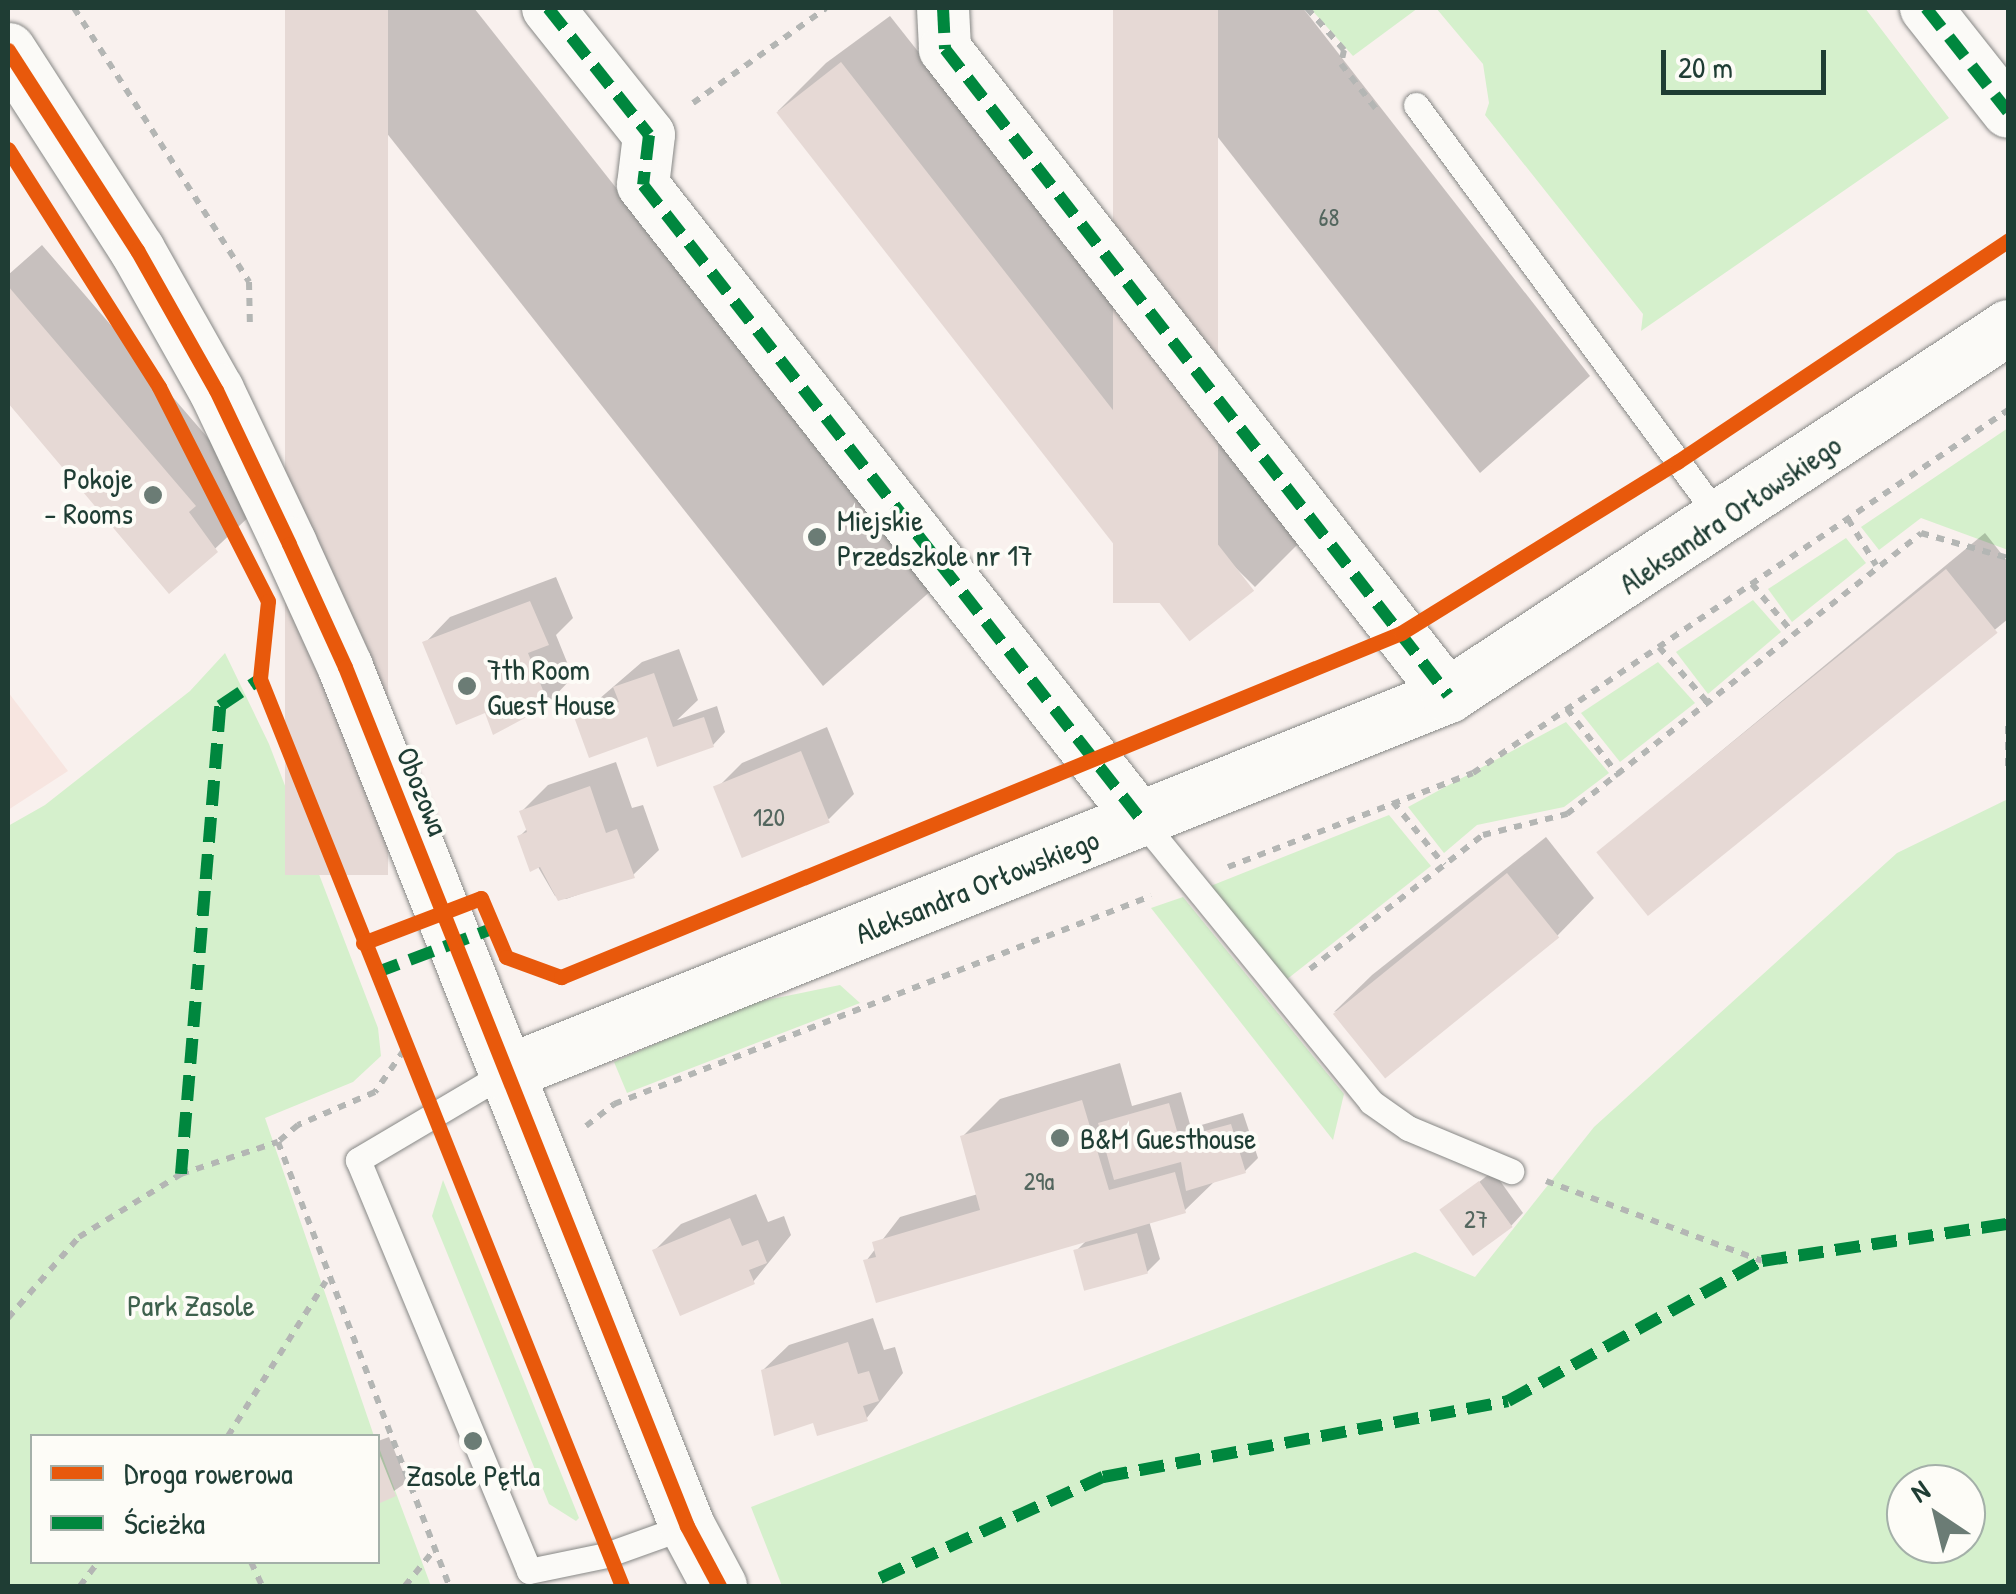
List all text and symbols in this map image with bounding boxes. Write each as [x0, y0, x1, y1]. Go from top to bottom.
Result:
scale bar [1666, 30, 1831, 92]
text: 20 m [1678, 47, 1733, 87]
house number: 68 [1319, 202, 1339, 232]
street label: Aleksandra Orłowskiego [1612, 427, 1848, 601]
place label: Pokoje - Rooms [44, 460, 133, 530]
marker: Pokoje - Rooms [142, 484, 164, 506]
place label: Miejskie Przedszkole nr 17 [837, 502, 1033, 572]
marker: Miejskie Przedszkole nr 17 [806, 526, 828, 548]
place label: 7th Room Guest House [487, 651, 616, 722]
marker: 7th Room Guest House [456, 675, 478, 697]
street label: Obozowa [389, 742, 457, 840]
house number: 120 [753, 802, 785, 832]
street label: Aleksandra Orłowskiego [850, 821, 1104, 951]
place label: B&M Guesthouse [1080, 1120, 1256, 1156]
marker: B&M Guesthouse [1049, 1127, 1071, 1149]
house number: 29a [1024, 1166, 1054, 1196]
house number: 27 [1464, 1204, 1488, 1234]
park label: Park Zasole [127, 1287, 255, 1323]
marker: Zasole Pętla [462, 1430, 484, 1452]
legend [30, 1434, 380, 1564]
text: Droga rowerowa [124, 1453, 293, 1493]
place label: Zasole Pętla [406, 1457, 540, 1493]
north arrow [1886, 1464, 1986, 1564]
text: N [1903, 1471, 1937, 1511]
text: Ścieżka [124, 1503, 205, 1543]

